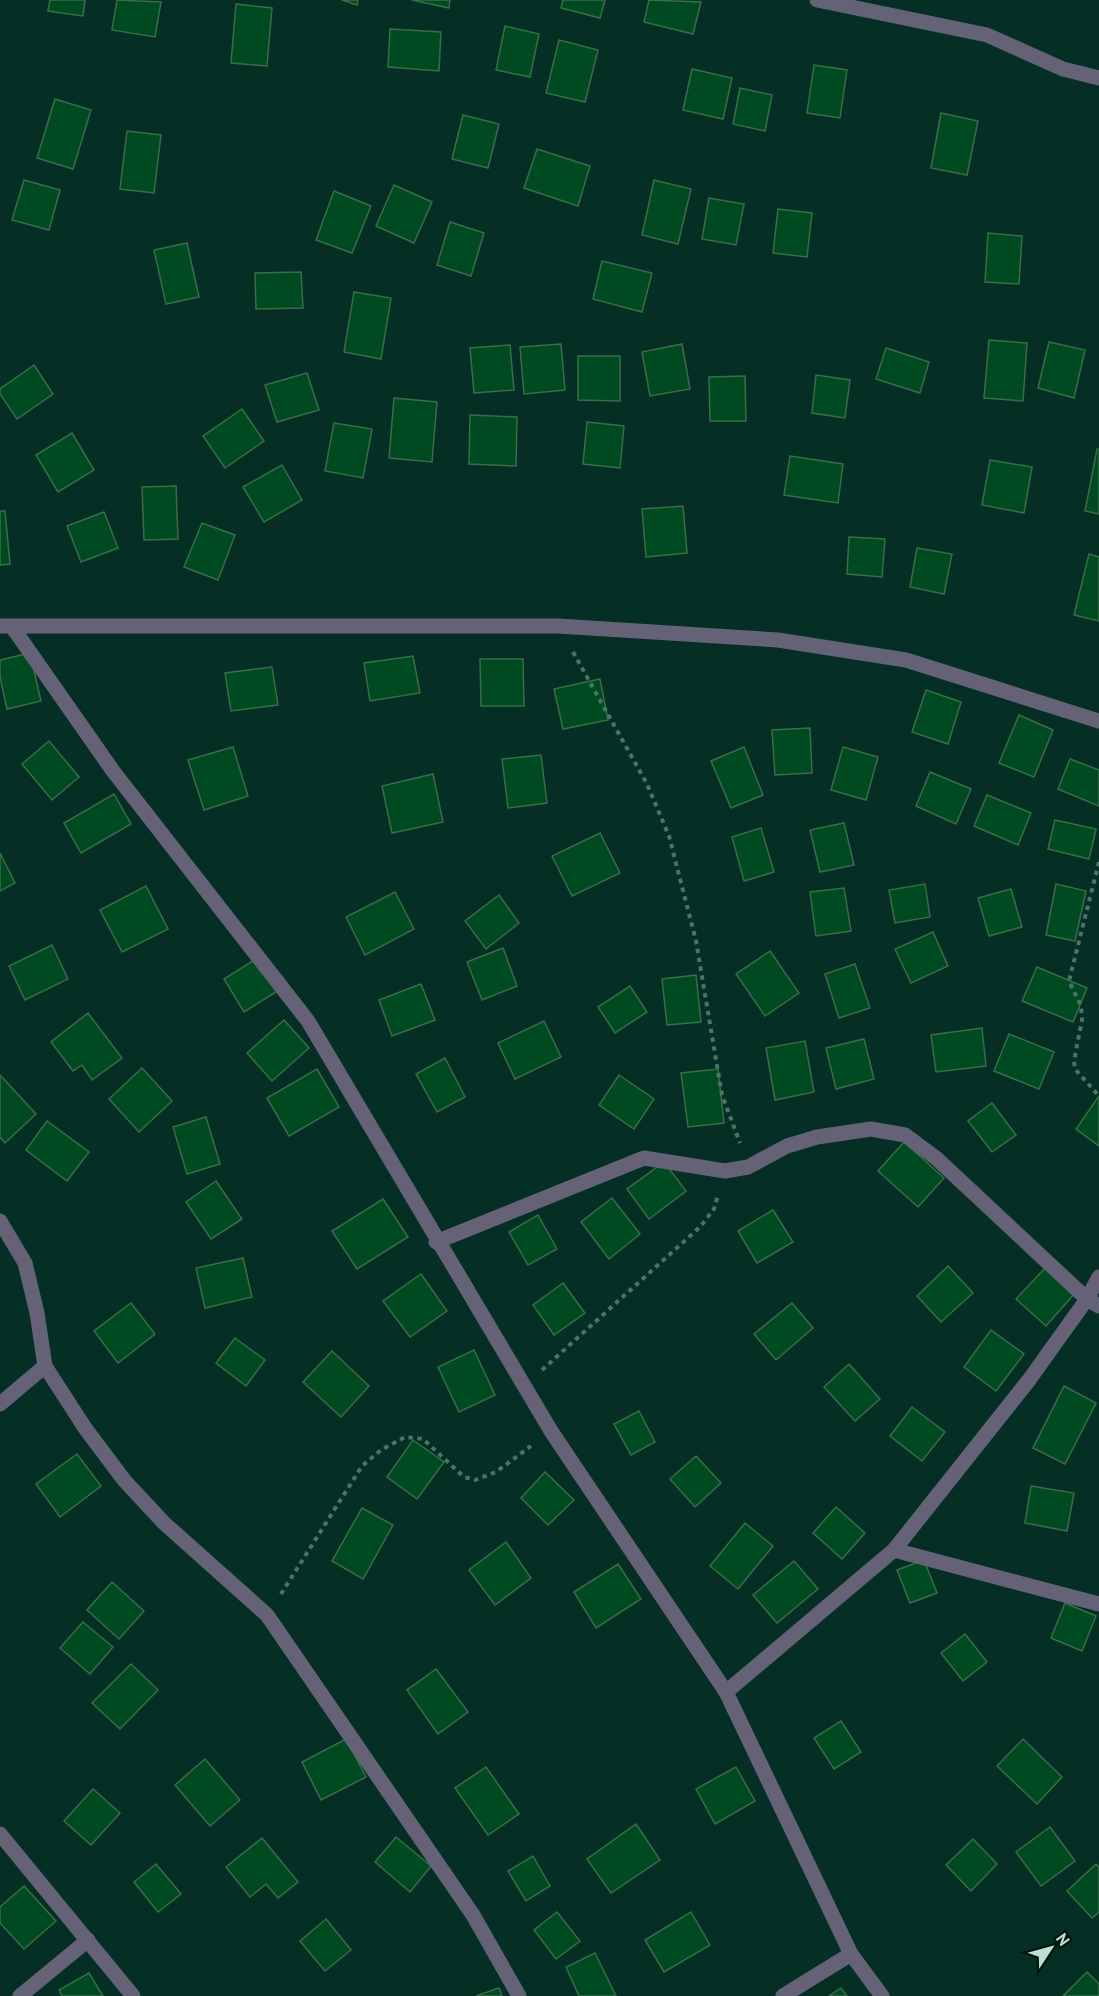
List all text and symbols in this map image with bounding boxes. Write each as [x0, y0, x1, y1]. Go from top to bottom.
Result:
north arrow [1021, 1918, 1081, 1978]
text: N [1052, 1929, 1074, 1949]

